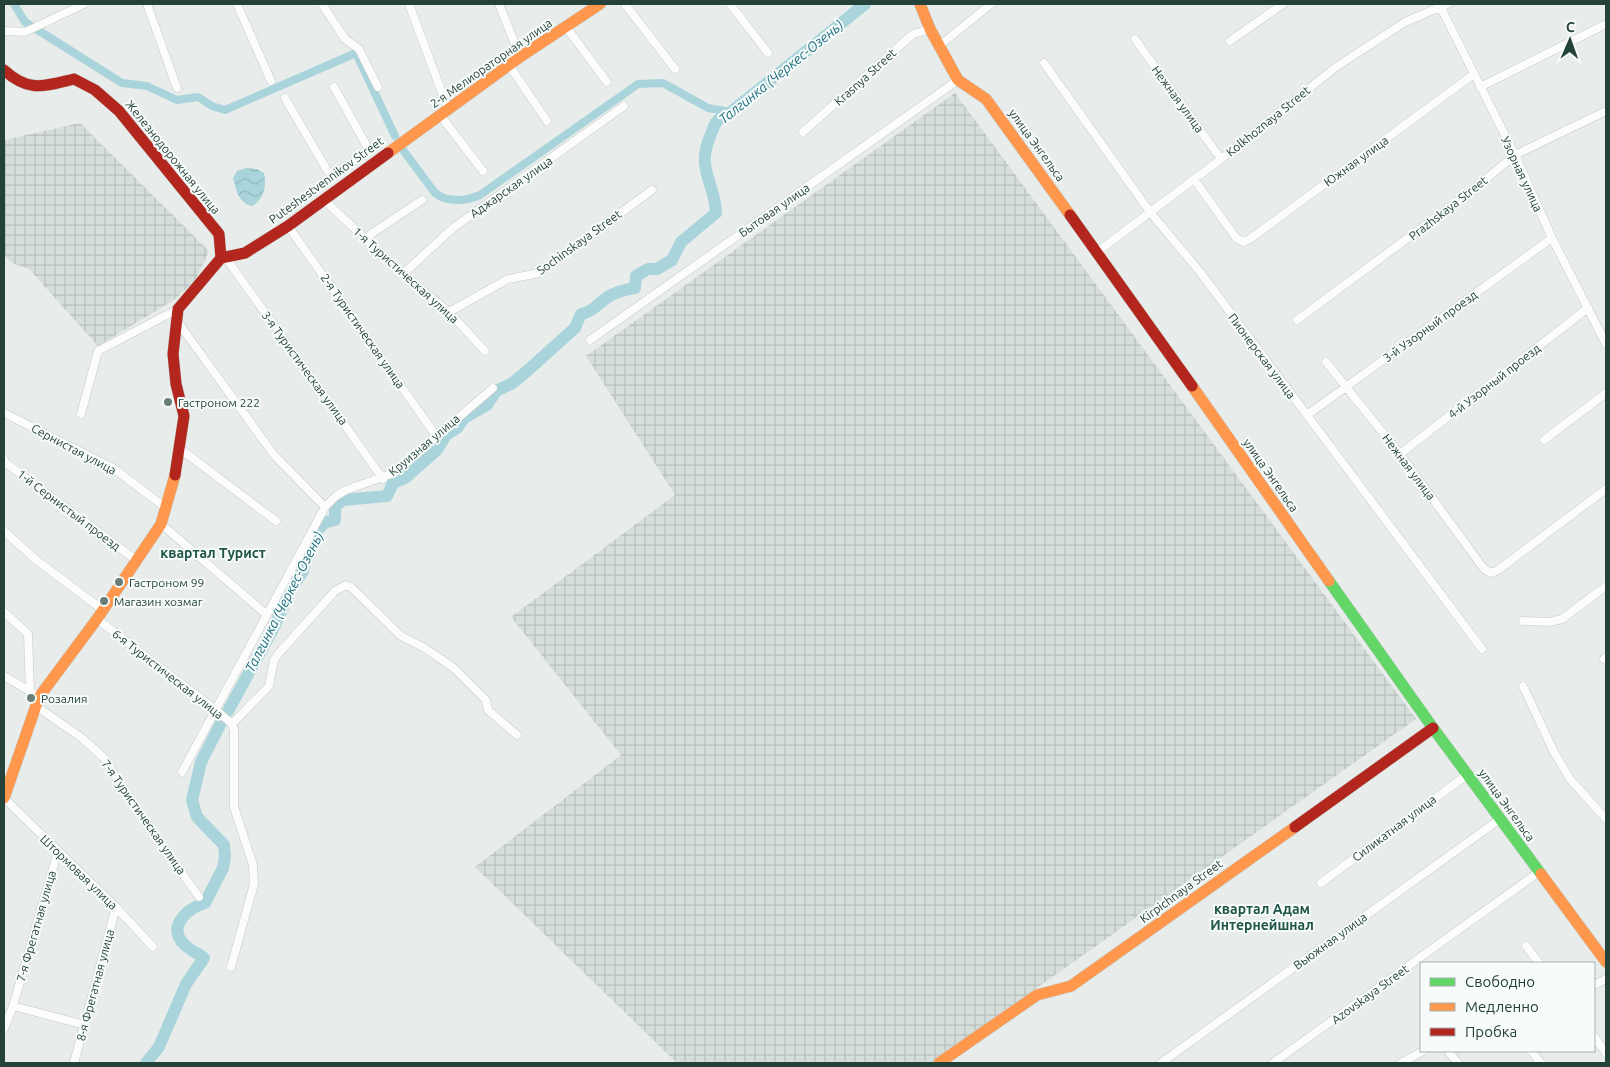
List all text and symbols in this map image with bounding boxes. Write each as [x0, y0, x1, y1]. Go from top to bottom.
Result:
north arrow [1545, 15, 1595, 65]
street label: 2-я Мелиораторная улица [428, 16, 554, 110]
water label: Талгинка (Черкес-Озень) [716, 17, 846, 127]
text: С [1566, 19, 1575, 35]
street label: Krasnya Street [832, 46, 899, 108]
street label: Нежная улица [1149, 63, 1207, 135]
street label: Kolkhoznaya Street [1224, 83, 1313, 159]
street label: Железнодорожная улица [123, 98, 223, 216]
street label: улица Энгельса [1006, 106, 1068, 184]
street label: Южная улица [1321, 133, 1391, 189]
street label: Puteshestvennikov Street [266, 134, 386, 226]
street label: Узорная улица [1499, 134, 1545, 214]
street label: Аджарская улица [467, 154, 555, 220]
street label: Prazhskaya Street [1406, 173, 1490, 243]
street label: Бытовая улица [736, 181, 812, 239]
street label: Sochinskaya Street [534, 207, 624, 277]
street label: 1-я Туристическая улица [351, 224, 461, 326]
street label: 2-я Туристическая улица [318, 271, 408, 391]
street label: 3-й Узорный проезд [1381, 288, 1479, 364]
street label: 3-я Туристическая улица [259, 309, 351, 427]
street label: Пионерская улица [1226, 311, 1298, 401]
street label: 4-й Узорный проезд [1446, 341, 1542, 421]
marker: Гастроном 222 [162, 396, 174, 408]
place label: Гастроном 222 [178, 396, 260, 409]
street label: Круизная улица [386, 412, 462, 478]
street label: Сернистая улица [29, 421, 119, 477]
street label: Нежная улица [1380, 431, 1438, 503]
street label: улица Энгельса [1241, 436, 1301, 514]
street label: 1-й Сернистый проезд [15, 467, 123, 553]
water label: Талгинка (Черкес-Озень) [242, 529, 326, 675]
district label: квартал Турист [160, 545, 266, 561]
marker: Гастроном 99 [113, 576, 125, 588]
place label: Гастроном 99 [129, 576, 204, 589]
marker: Магазин хозмаг [98, 595, 110, 607]
place label: Магазин хозмаг [114, 595, 203, 608]
street label: 6-я Туристическая улица [110, 627, 226, 721]
marker: Розалия [25, 692, 37, 704]
place label: Розалия [41, 692, 87, 705]
street label: 7-я Туристическая улица [99, 757, 189, 877]
street label: улица Энгельса [1476, 766, 1538, 844]
street label: Силикатная улица [1350, 792, 1438, 864]
street label: Штормовая улица [38, 832, 120, 912]
street label: Kirpichnaya Street [1137, 857, 1225, 925]
street label: 7-я Фрегатная улица [14, 869, 58, 983]
district label: квартал Адам Интернейшнал [1210, 901, 1314, 933]
street label: Вьюжная улица [1291, 910, 1369, 972]
street label: 8-я Фрегатная улица [74, 928, 116, 1042]
street label: Azovskaya Street [1329, 962, 1411, 1026]
legend [1420, 962, 1595, 1052]
text: Свободно [1465, 973, 1535, 990]
text: Медленно [1465, 998, 1539, 1015]
text: Пробка [1465, 1023, 1517, 1040]

